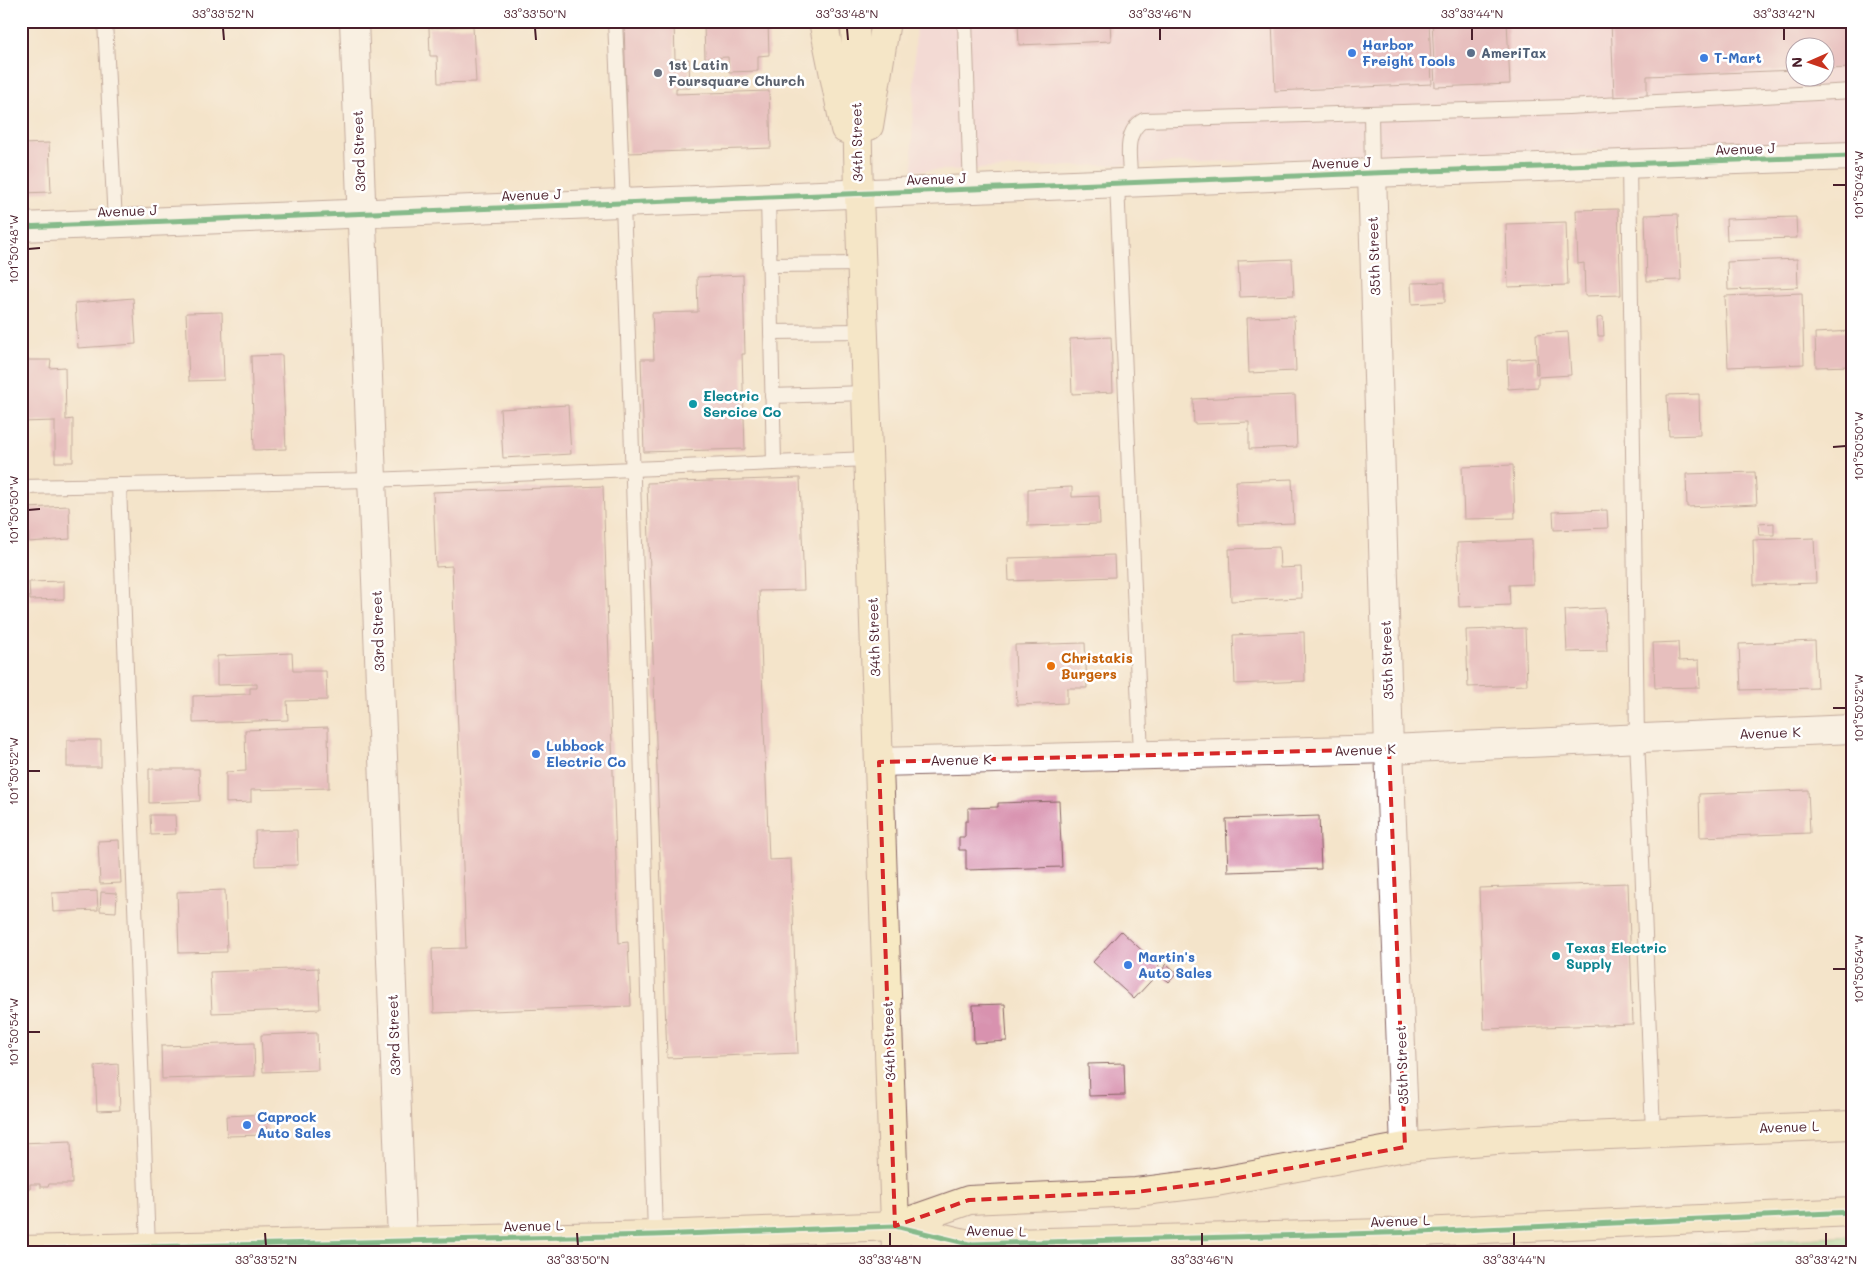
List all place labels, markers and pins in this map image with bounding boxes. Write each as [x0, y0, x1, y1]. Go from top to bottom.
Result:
place label: Harbor Freight Tools [1362, 35, 1455, 70]
place label: AmeriTax [1481, 43, 1546, 62]
marker: Harbor Freight Tools [1346, 47, 1358, 59]
marker: AmeriTax [1465, 47, 1477, 59]
place label: T-Mart [1714, 48, 1762, 67]
marker: T-Mart [1698, 52, 1710, 64]
place label: 1st Latin Foursquare Church [668, 55, 805, 90]
marker: 1st Latin Foursquare Church [652, 67, 664, 79]
place label: Electric Sercice Co [703, 386, 782, 421]
marker: Electric Sercice Co [687, 398, 699, 410]
place label: Christakis Burgers [1061, 648, 1133, 683]
marker: Christakis Burgers [1045, 660, 1057, 672]
place label: Lubbock Electric Co [546, 736, 626, 771]
marker: Lubbock Electric Co [530, 748, 542, 760]
place label: Texas Electric Supply [1566, 938, 1667, 973]
place label: Martin's Auto Sales [1138, 947, 1212, 982]
marker: Texas Electric Supply [1550, 950, 1562, 962]
marker: Martin's Auto Sales [1122, 959, 1134, 971]
place label: Caprock Auto Sales [257, 1107, 331, 1142]
marker: Caprock Auto Sales [241, 1119, 253, 1131]

